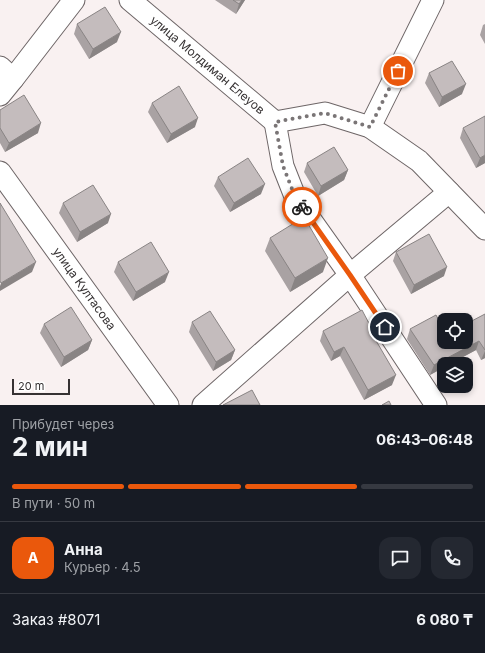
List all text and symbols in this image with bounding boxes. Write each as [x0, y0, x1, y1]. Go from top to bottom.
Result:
street label: улица Молдиман Елеуов [147, 12, 268, 117]
pin [381, 54, 415, 88]
icon: bag [387, 60, 409, 82]
courier [282, 187, 322, 227]
icon: bike [291, 196, 313, 218]
street label: улица Култасова [50, 244, 119, 333]
pin [368, 310, 402, 344]
map controls [437, 313, 473, 393]
button: locate [437, 313, 473, 349]
icon: home [374, 316, 396, 338]
button: layers [437, 357, 473, 393]
scale bar [12, 377, 70, 396]
text: 20 m [18, 379, 44, 393]
text: Прибудет через [12, 416, 114, 432]
text: 06:43–06:48 [376, 430, 473, 449]
text: 2 мин [12, 431, 88, 462]
text: В пути · 50 m [12, 495, 95, 511]
button: chat [379, 537, 421, 579]
button: phone [431, 537, 473, 579]
text: Анна [64, 540, 103, 559]
text: А [27, 548, 39, 567]
text: Курьер · 4.5 [64, 559, 141, 575]
text: Заказ #8071 [12, 610, 100, 629]
text: 6 080 ₸ [416, 610, 473, 629]

